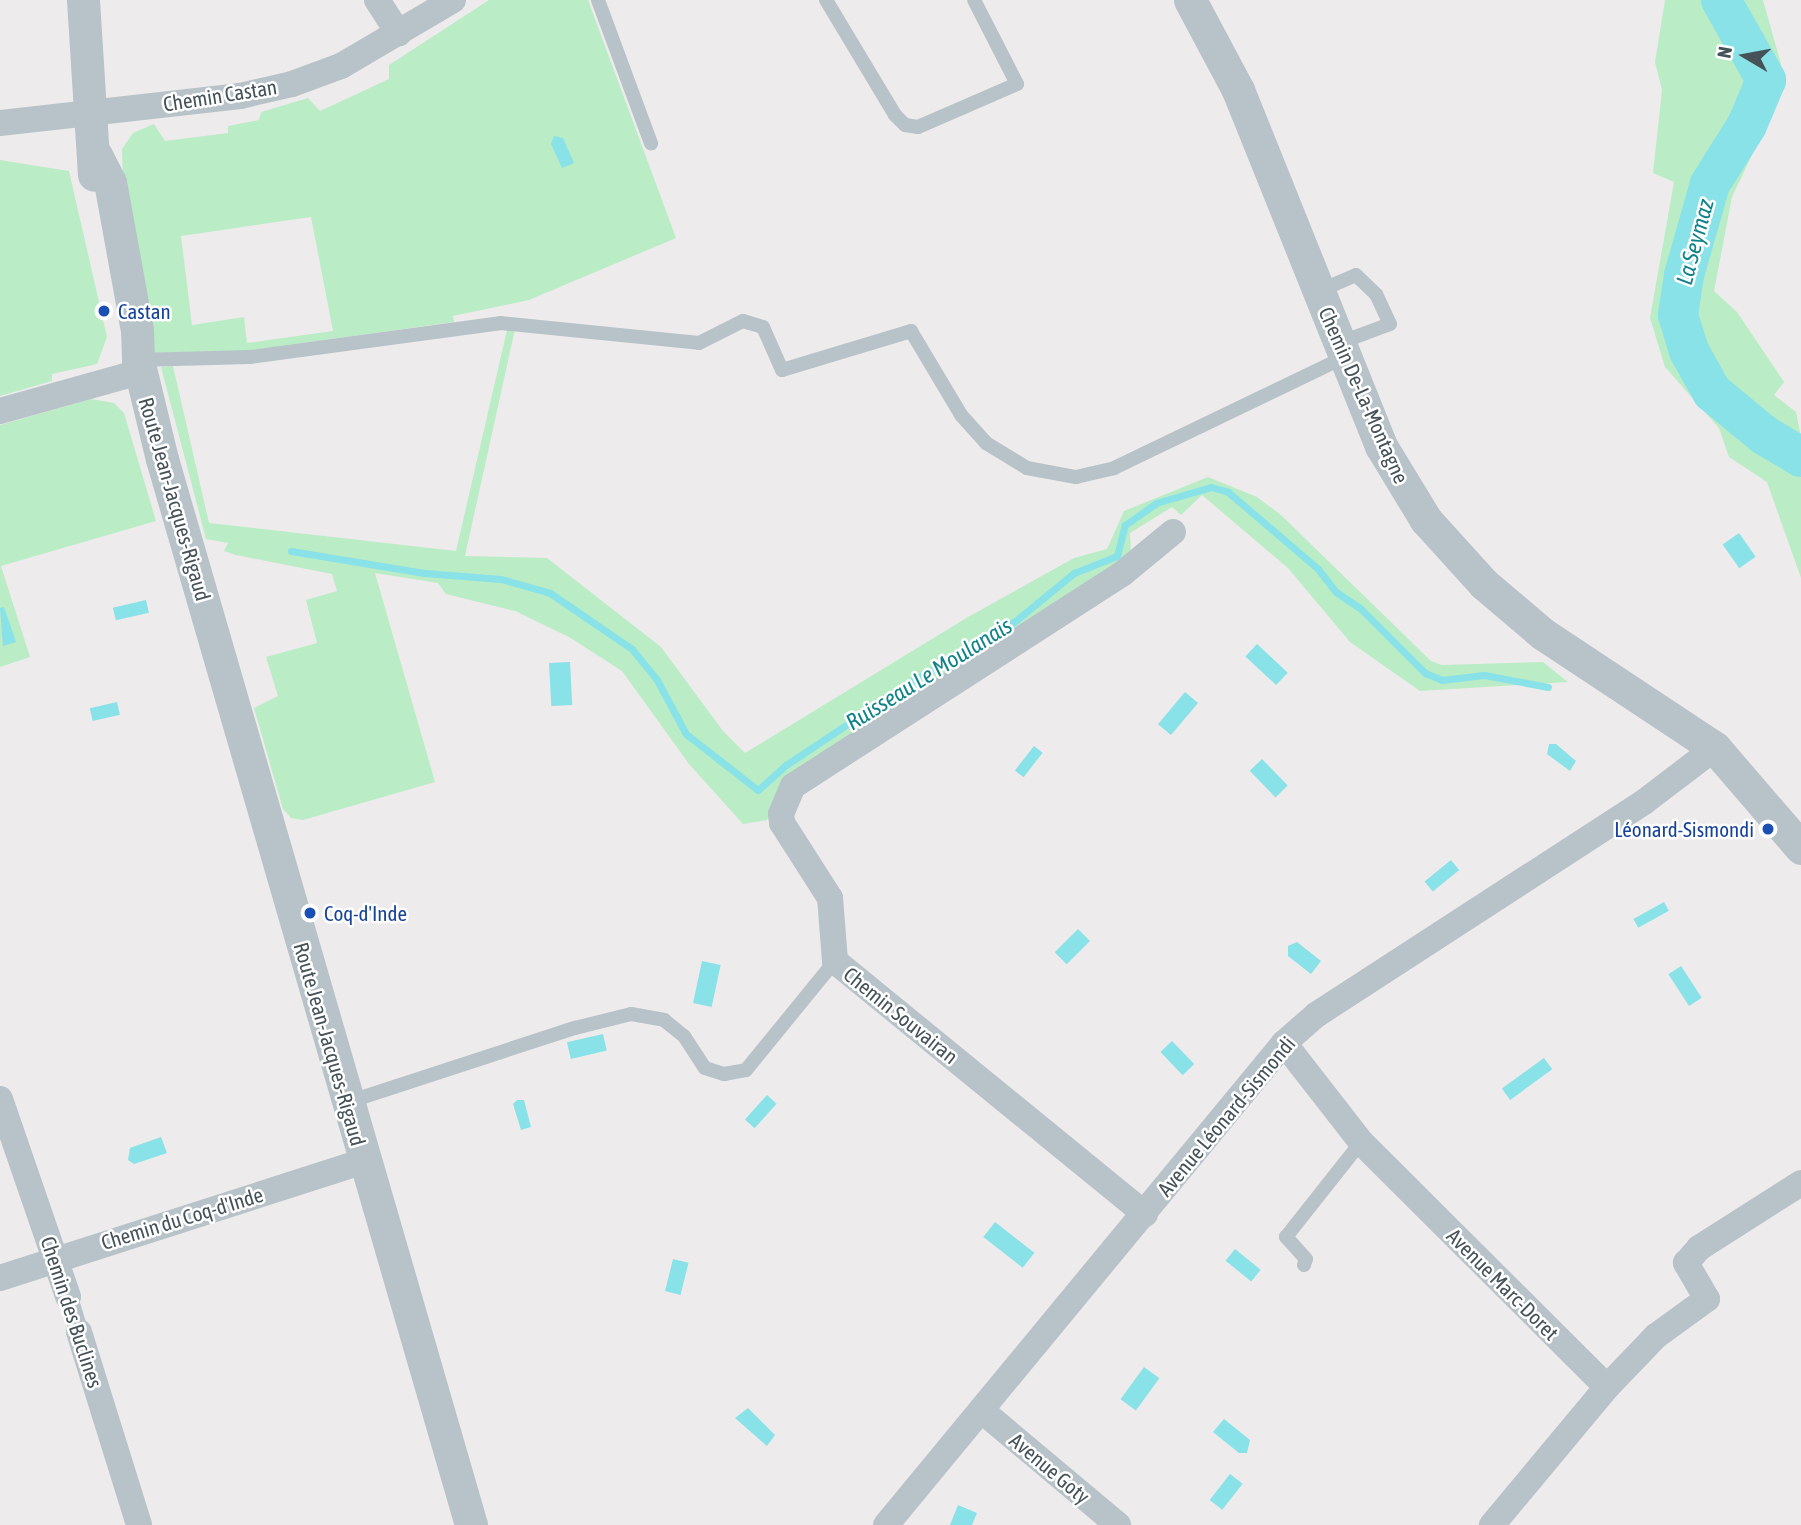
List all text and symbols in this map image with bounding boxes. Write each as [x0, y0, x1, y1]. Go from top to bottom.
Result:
north arrow [1710, 21, 1780, 91]
text: N [1713, 45, 1736, 60]
street label: Chemin Castan [161, 74, 279, 116]
water label: La Seymaz [1670, 196, 1720, 288]
place label: Castan [118, 298, 171, 324]
marker: Castan [96, 303, 112, 319]
street label: Chemin De-La-Montagne [1314, 303, 1414, 487]
street label: Route Jean-Jacques-Rigaud [134, 394, 216, 604]
water label: Ruisseau Le Moulanais [841, 612, 1017, 736]
place label: Léonard-Sismondi [1614, 816, 1754, 842]
marker: Léonard-Sismondi [1760, 821, 1776, 837]
place label: Coq-d'Inde [324, 900, 407, 926]
marker: Coq-d'Inde [302, 905, 318, 921]
street label: Route Jean-Jacques-Rigaud [289, 939, 371, 1149]
street label: Chemin Souvairan [839, 961, 963, 1069]
street label: Avenue Léonard-Sismondi [1152, 1031, 1300, 1201]
street label: Chemin du Coq-d'Inde [98, 1181, 266, 1255]
street label: Avenue Marc-Doret [1442, 1223, 1564, 1345]
street label: Chemin des Buclines [36, 1233, 108, 1391]
street label: Avenue Goty [1005, 1427, 1095, 1509]

